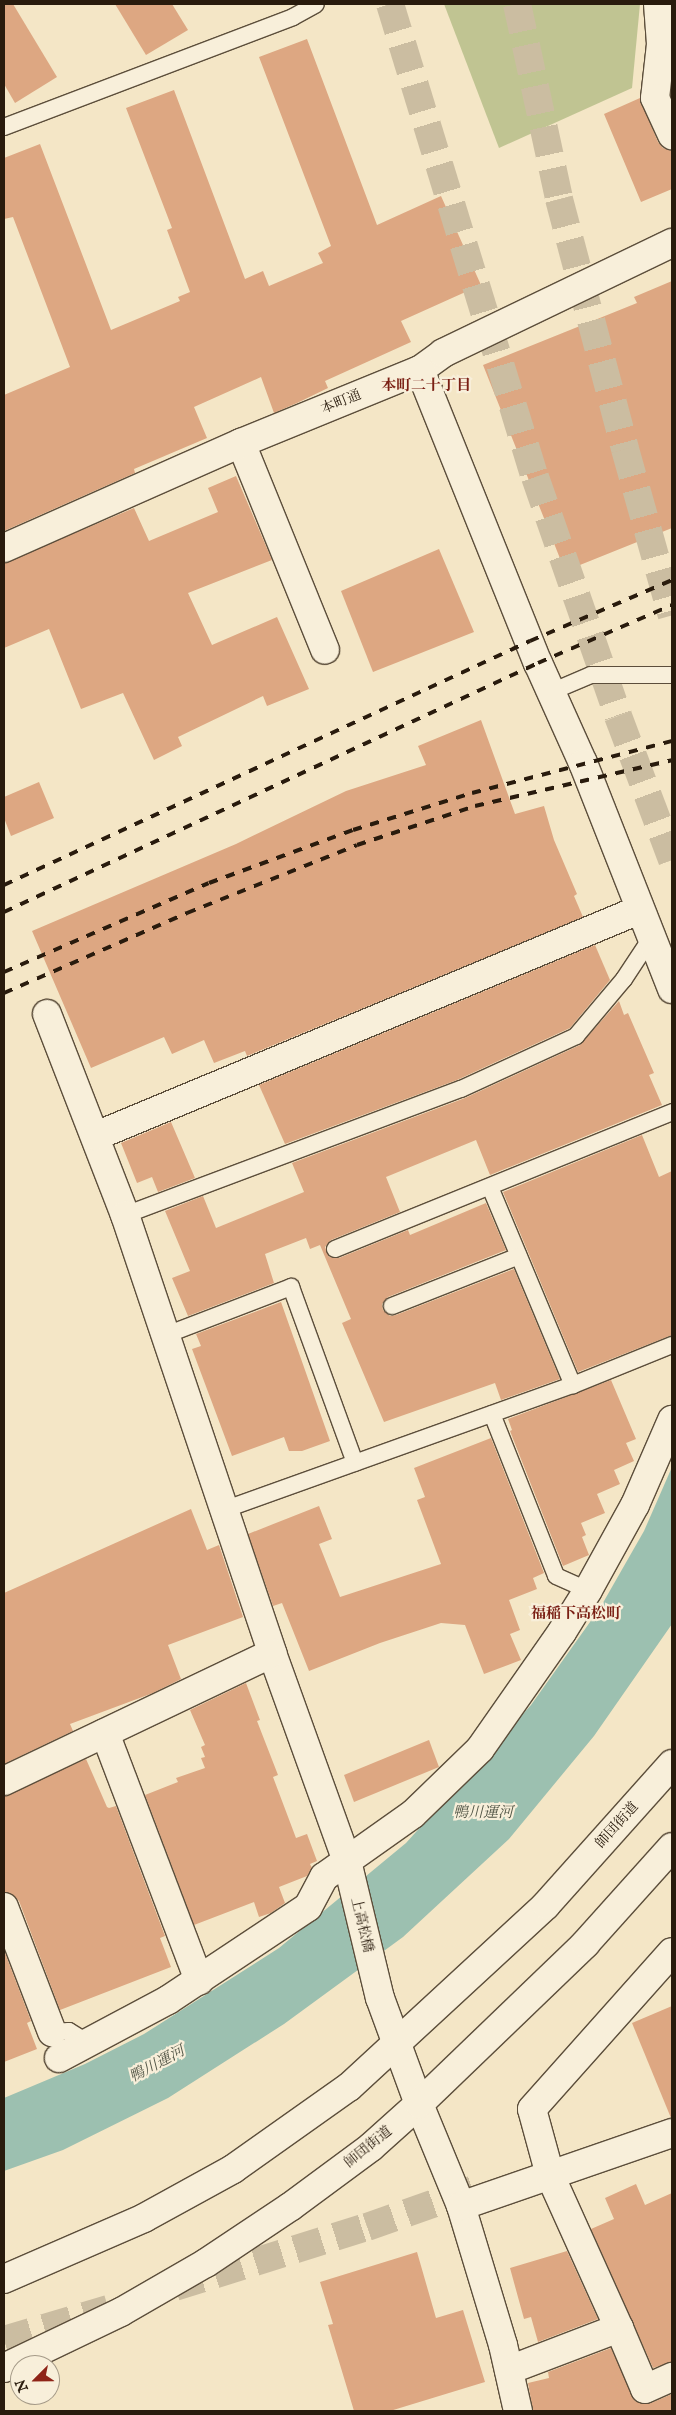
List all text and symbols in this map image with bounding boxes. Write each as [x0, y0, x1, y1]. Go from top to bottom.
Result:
district label: 本町二十丁目 [381, 377, 471, 395]
street label: 本町通 [318, 386, 364, 418]
district label: 福稲下高松町 [531, 1605, 621, 1623]
street label: 師団街道 [592, 1799, 642, 1851]
water label: 鴨川運河 [453, 1804, 513, 1822]
street label: 上高松橋 [348, 1896, 376, 1954]
water label: 鴨川運河 [126, 2042, 188, 2086]
street label: 師団街道 [341, 2123, 395, 2171]
north arrow [10, 2355, 60, 2405]
text: N [11, 2376, 33, 2395]

